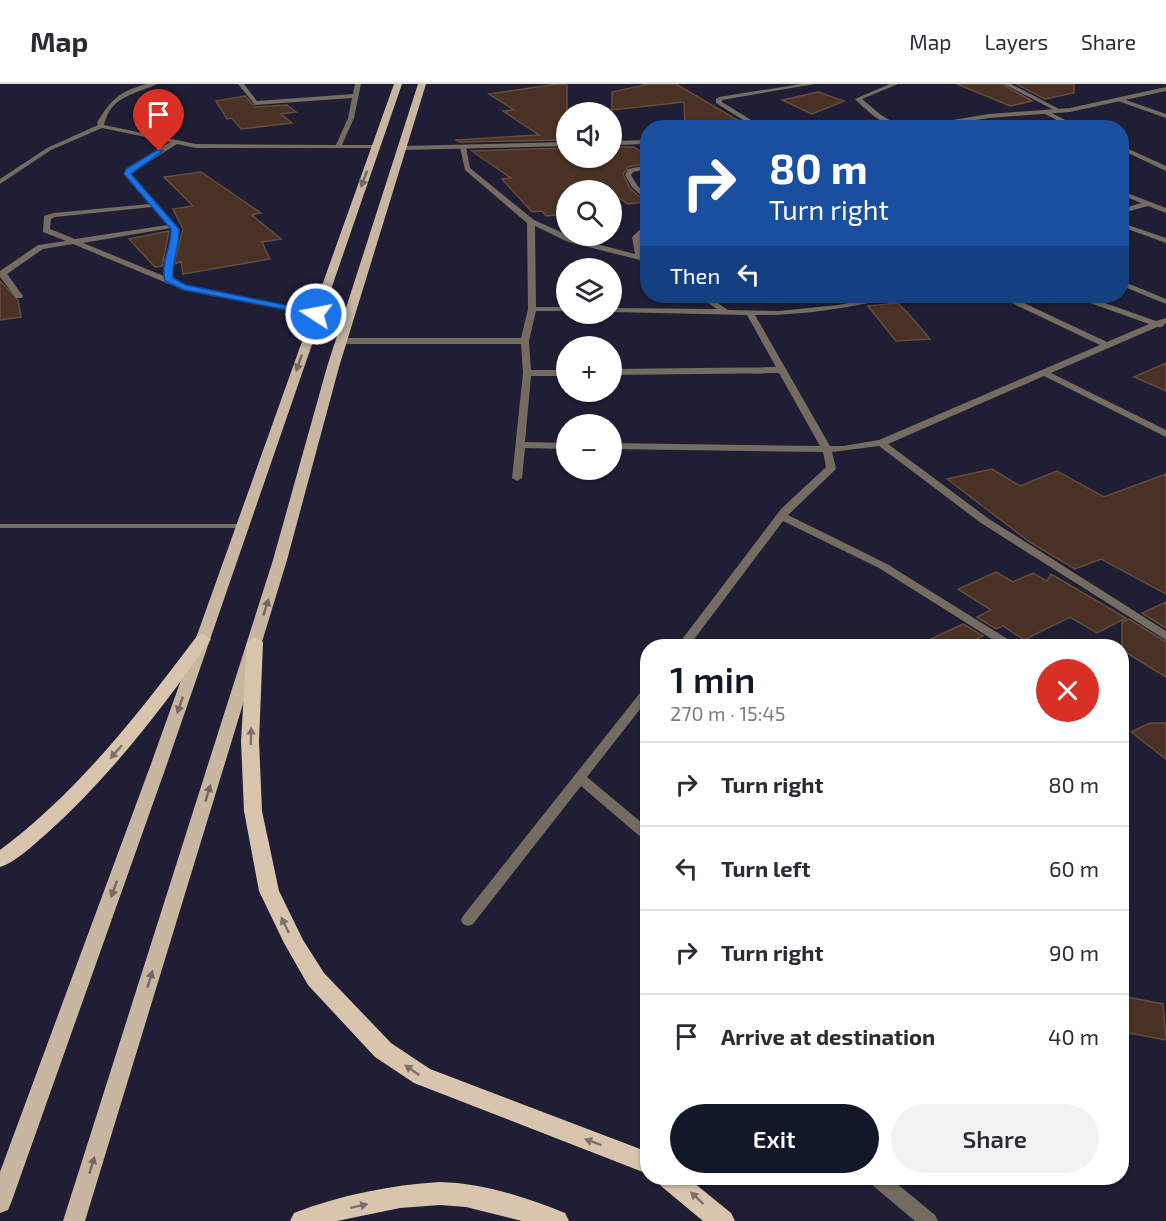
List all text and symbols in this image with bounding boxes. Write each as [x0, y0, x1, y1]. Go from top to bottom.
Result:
text: Map [30, 24, 88, 58]
text: Map [909, 29, 951, 54]
text: Layers [984, 29, 1048, 54]
text: Share [1081, 29, 1136, 54]
pin [133, 89, 184, 151]
icon: arrive [142, 98, 175, 131]
map controls [556, 102, 622, 480]
button: sound [556, 102, 622, 168]
text: 80 m [769, 142, 868, 192]
icon: right [670, 144, 748, 222]
one-way arrow [358, 170, 368, 188]
button: search [556, 180, 622, 246]
text: Turn right [769, 193, 889, 225]
button: layers [556, 258, 622, 324]
icon: left [732, 258, 765, 291]
text: Then [670, 262, 720, 288]
position arrow [284, 282, 348, 346]
button: + [556, 336, 622, 402]
one-way arrow [294, 354, 304, 372]
button: − [556, 414, 622, 480]
one-way arrow [261, 598, 271, 616]
text: 1 min [670, 657, 755, 700]
button: close [1036, 659, 1099, 722]
one-way arrow [174, 696, 184, 714]
text: 270 m · 15:45 [670, 701, 786, 725]
one-way arrow [246, 726, 255, 745]
one-way arrow [110, 744, 123, 759]
icon: right [670, 768, 703, 801]
text: Turn right [721, 771, 823, 797]
text: 80 m [1048, 771, 1099, 797]
one-way arrow [203, 784, 213, 802]
icon: left [670, 852, 703, 885]
text: Turn left [721, 855, 810, 881]
text: 60 m [1049, 855, 1099, 881]
one-way arrow [109, 880, 119, 898]
one-way arrow [281, 917, 290, 934]
icon: right [670, 936, 703, 969]
text: Turn right [721, 939, 823, 965]
text: 90 m [1049, 939, 1099, 965]
one-way arrow [146, 970, 155, 988]
icon: arrive [670, 1020, 703, 1053]
text: Arrive at destination [721, 1023, 935, 1049]
text: 40 m [1048, 1023, 1099, 1049]
one-way arrow [405, 1064, 421, 1076]
button: Exit [670, 1104, 879, 1173]
button: Share [891, 1104, 1099, 1173]
one-way arrow [584, 1137, 602, 1147]
one-way arrow [88, 1156, 97, 1174]
one-way arrow [690, 1192, 705, 1205]
one-way arrow [350, 1201, 369, 1210]

